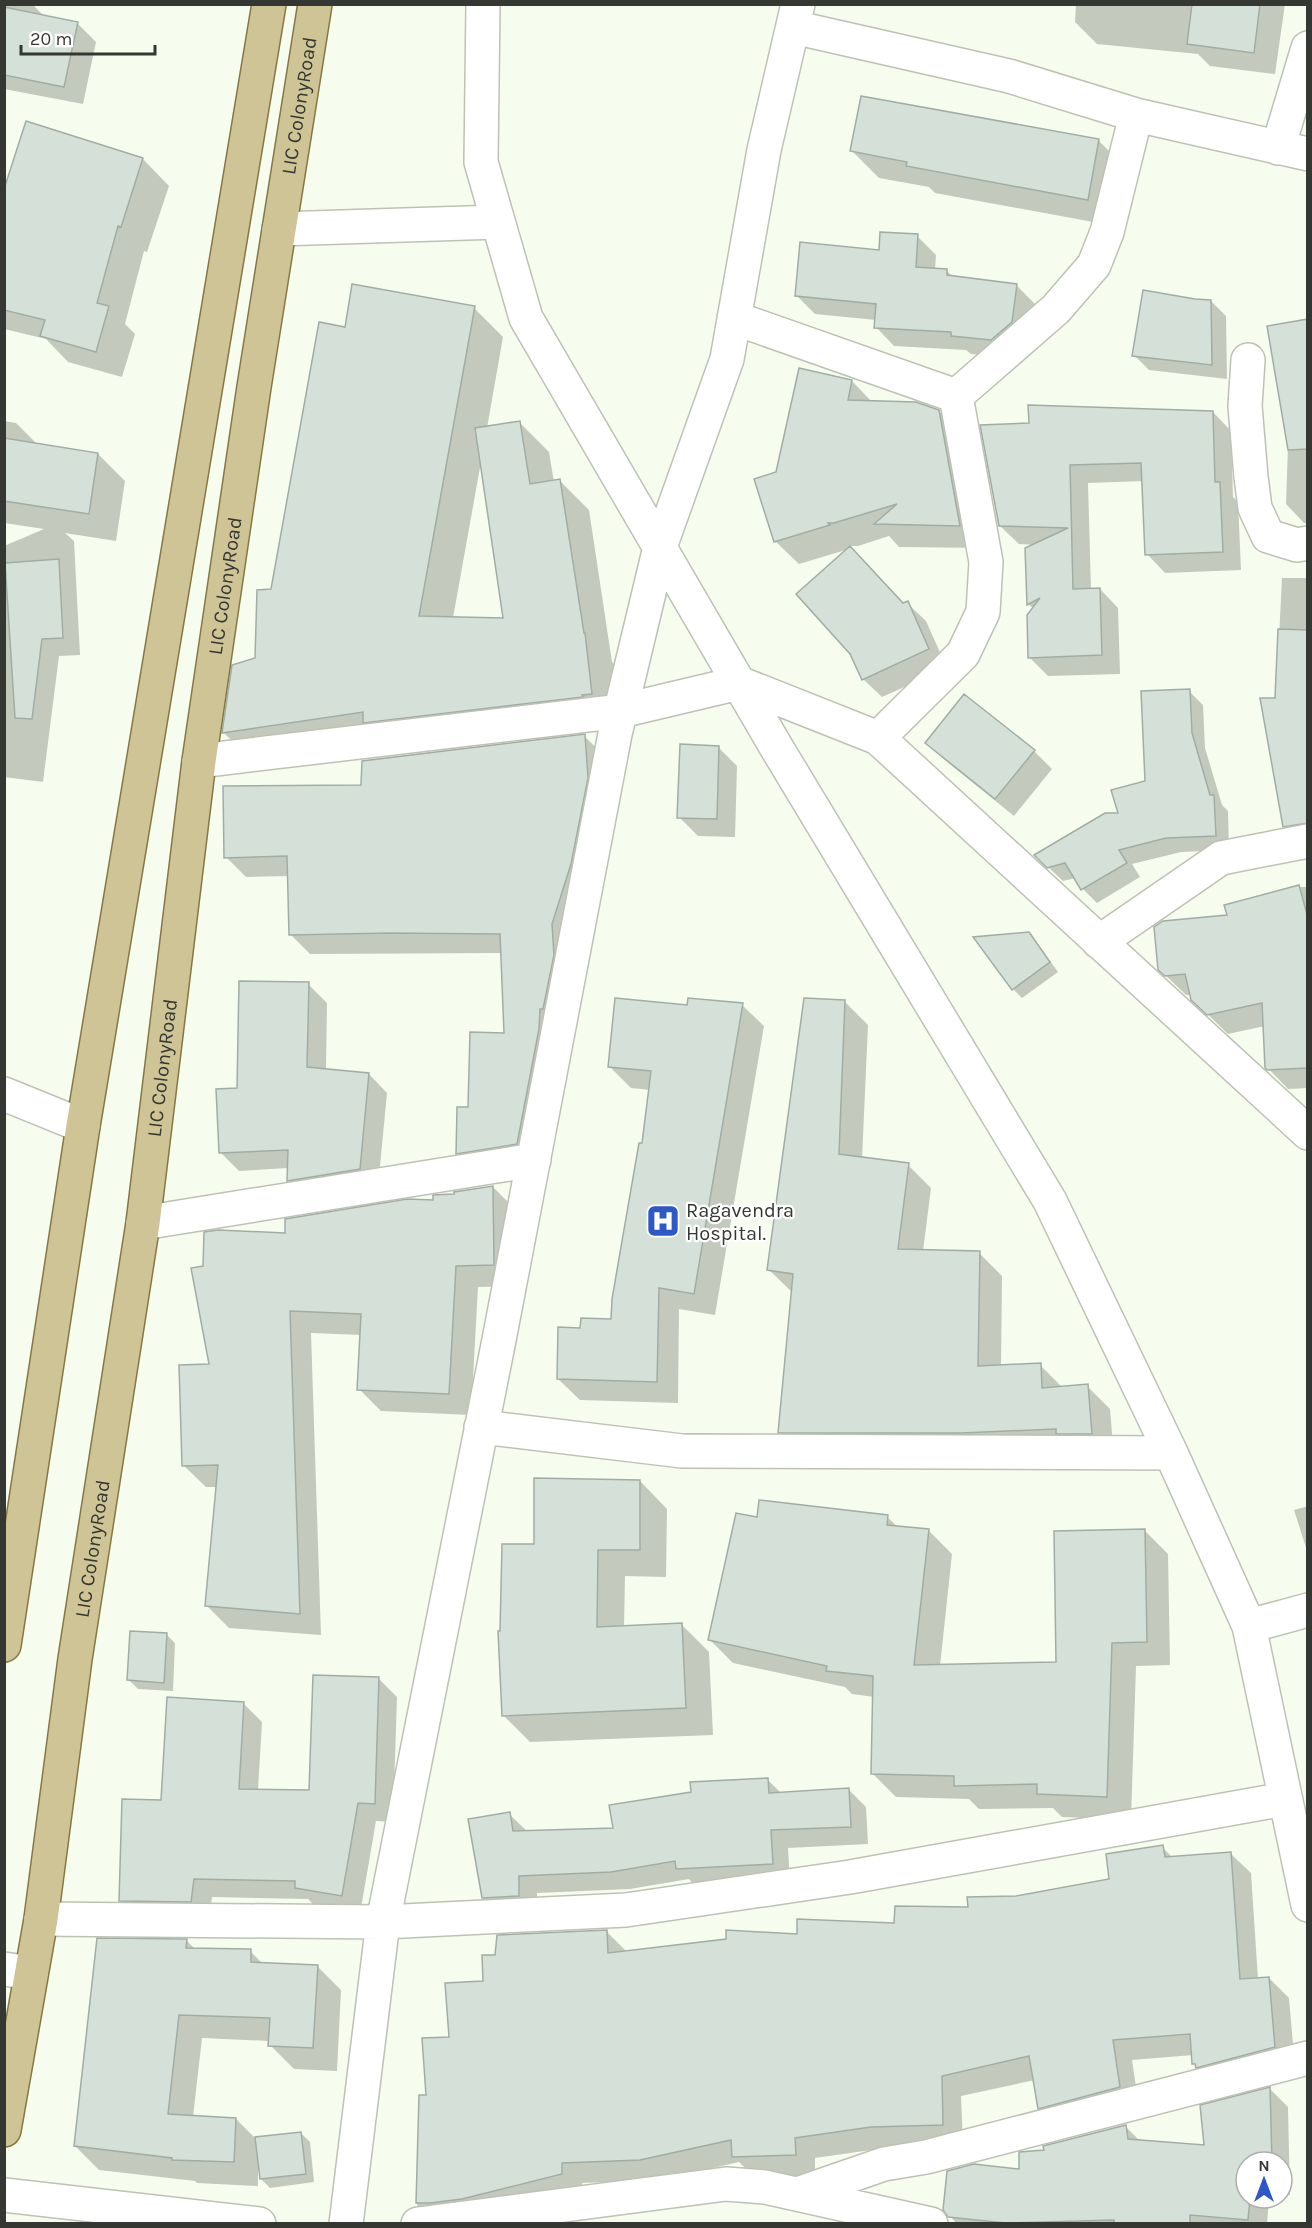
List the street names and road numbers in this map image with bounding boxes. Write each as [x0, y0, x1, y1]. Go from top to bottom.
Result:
street label: LIC ColonyRoad [277, 35, 321, 176]
street label: LIC ColonyRoad [203, 515, 246, 656]
street label: LIC ColonyRoad [142, 997, 182, 1138]
street label: LIC ColonyRoad [70, 1478, 114, 1619]

